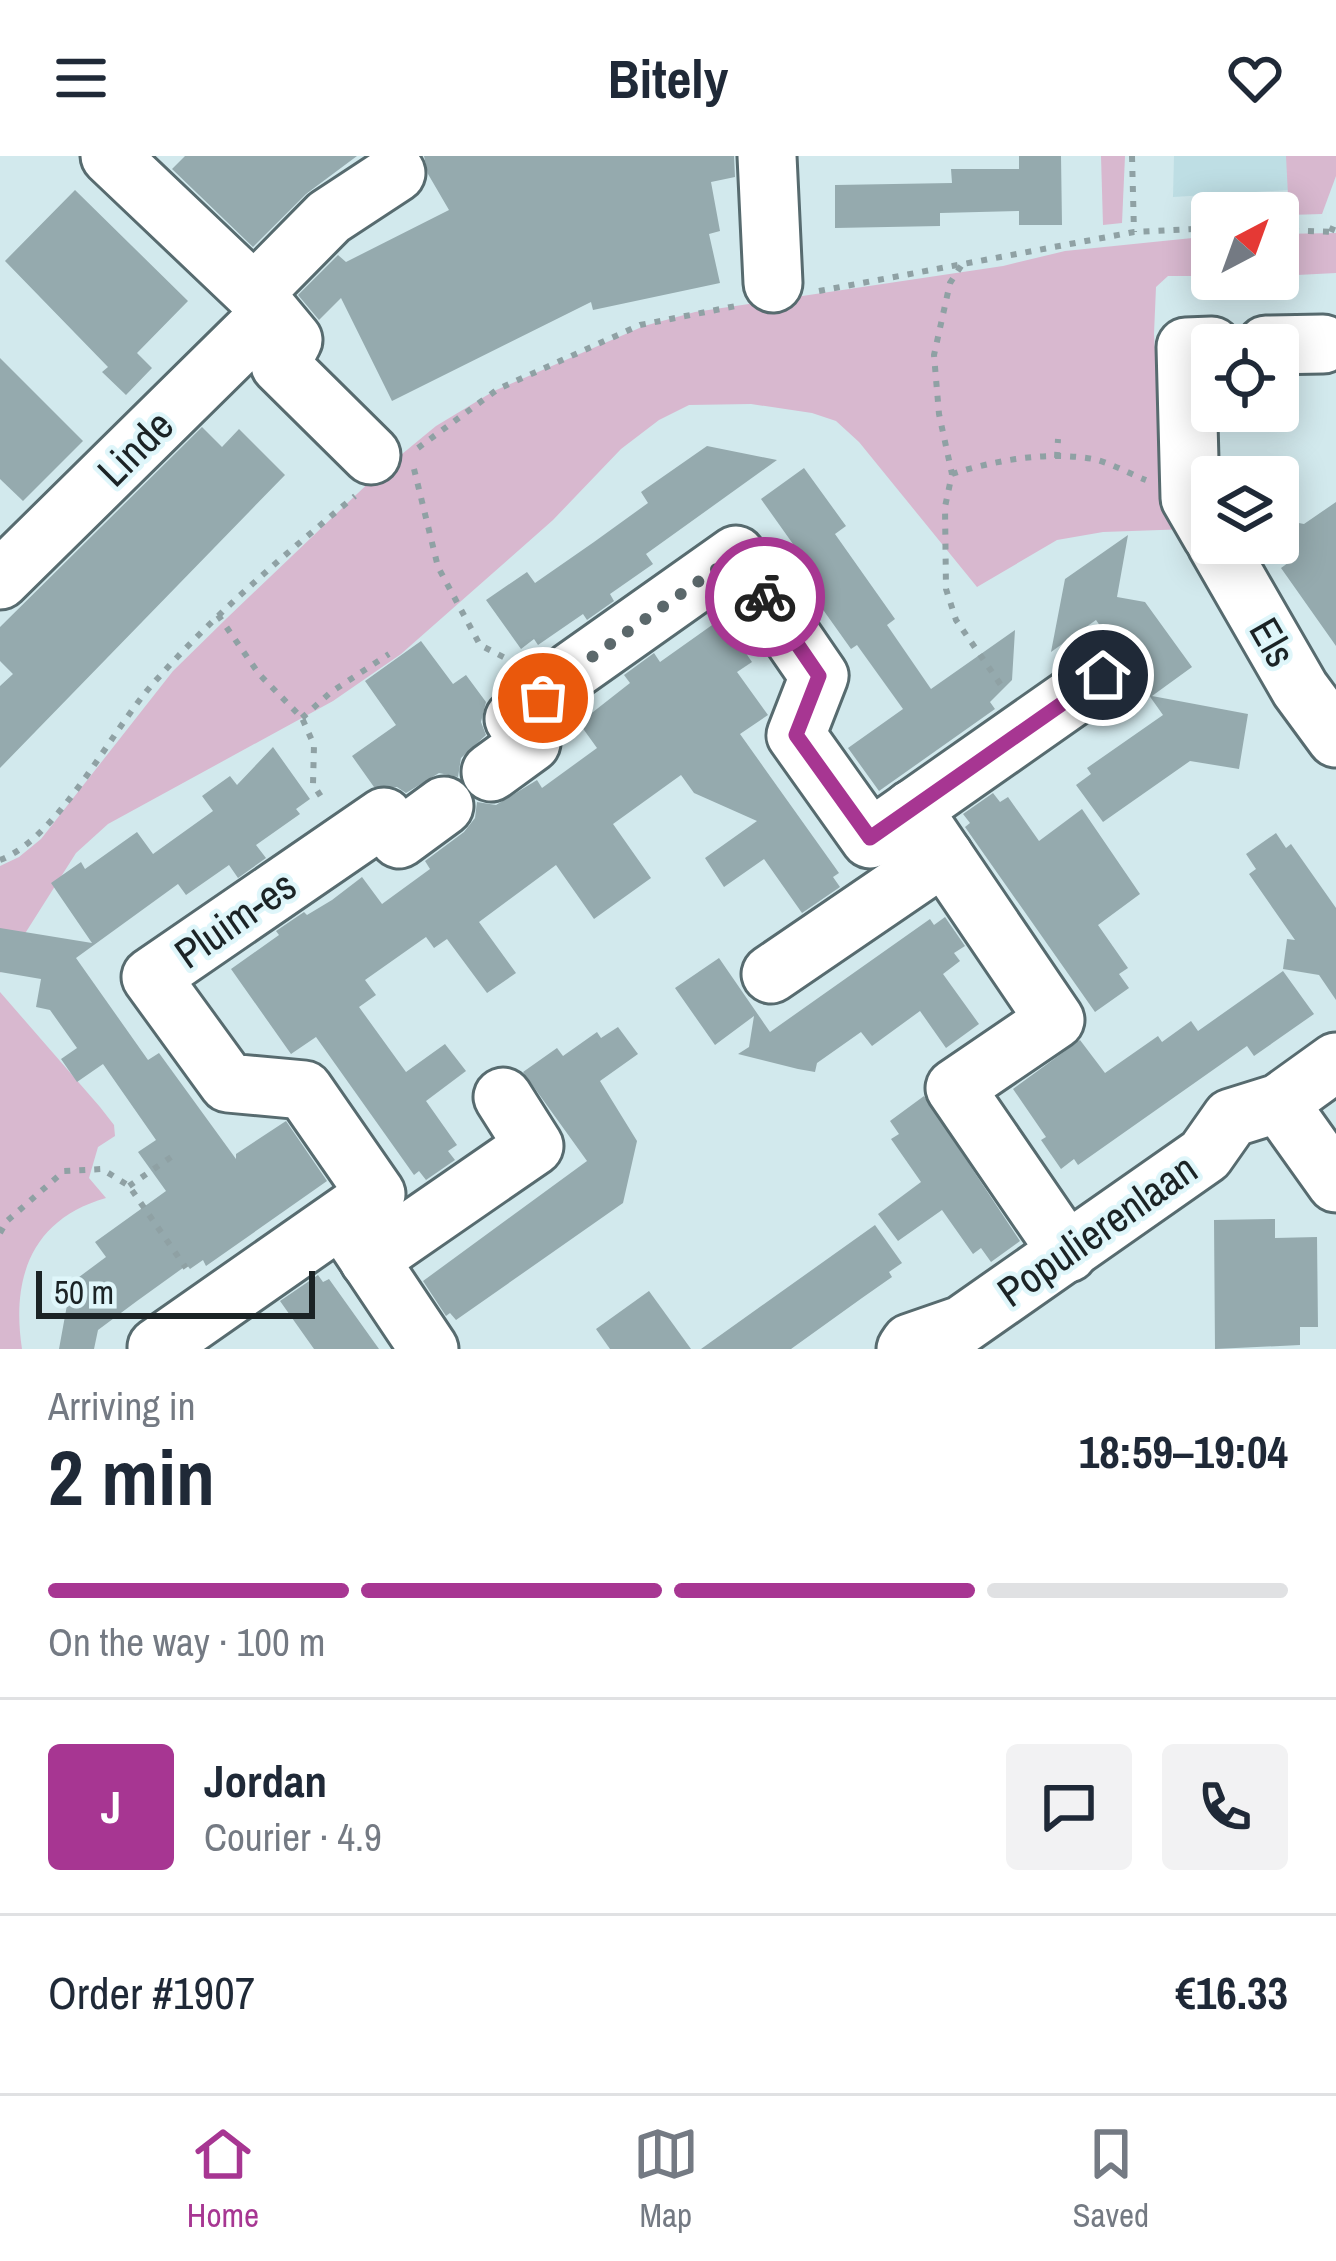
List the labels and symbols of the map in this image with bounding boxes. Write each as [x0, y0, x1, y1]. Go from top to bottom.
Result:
north arrow [1191, 192, 1299, 300]
street label: Linde [85, 398, 185, 498]
courier [705, 537, 825, 657]
street label: Els [1237, 607, 1309, 677]
pin [1052, 624, 1154, 726]
pin [492, 647, 594, 749]
street label: Pluim-es [163, 857, 307, 981]
street label: Populierenlaan [986, 1141, 1208, 1319]
scale bar [36, 1265, 315, 1318]

